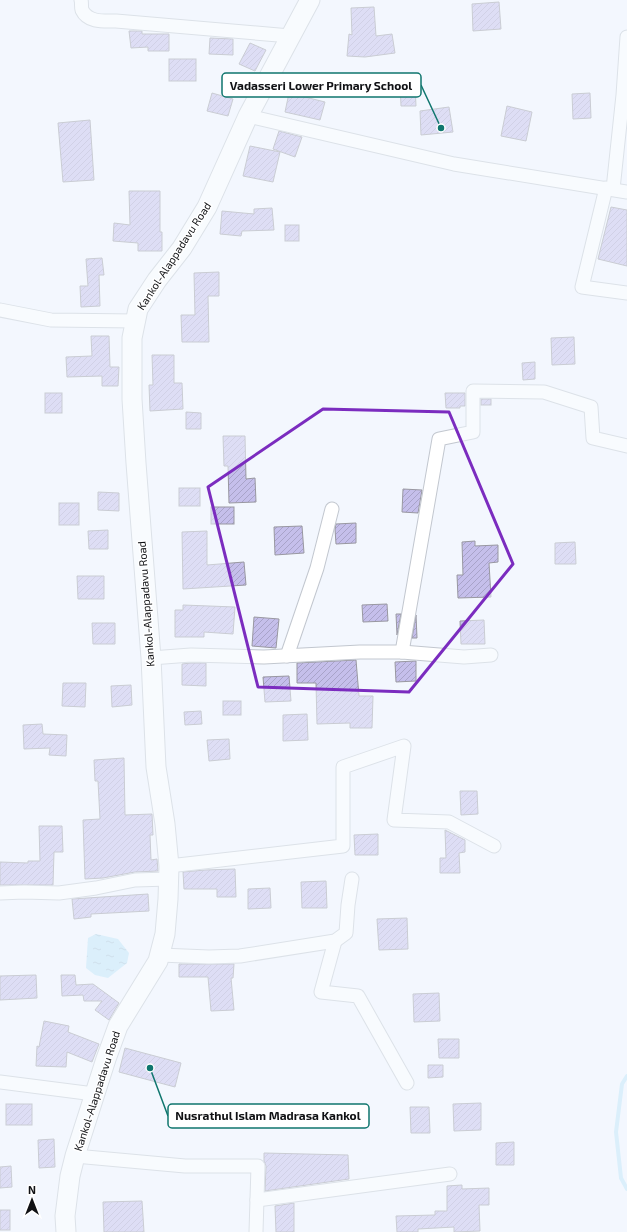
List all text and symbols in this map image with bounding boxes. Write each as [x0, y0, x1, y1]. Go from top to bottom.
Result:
callout: Vadasseri Lower Primary School [222, 73, 421, 97]
text: Vadasseri Lower Primary School [230, 78, 412, 93]
street label: Kankol-Alappadavu Road [134, 199, 213, 312]
street label: Kankol-Alappadavu Road [135, 541, 156, 667]
street label: Kankol-Alappadavu Road [71, 1029, 122, 1153]
callout: Nusrathul Islam Madrasa Kankol [168, 1104, 369, 1128]
text: Nusrathul Islam Madrasa Kankol [175, 1108, 361, 1122]
north arrow [12, 1180, 52, 1220]
text: N [28, 1183, 36, 1196]

